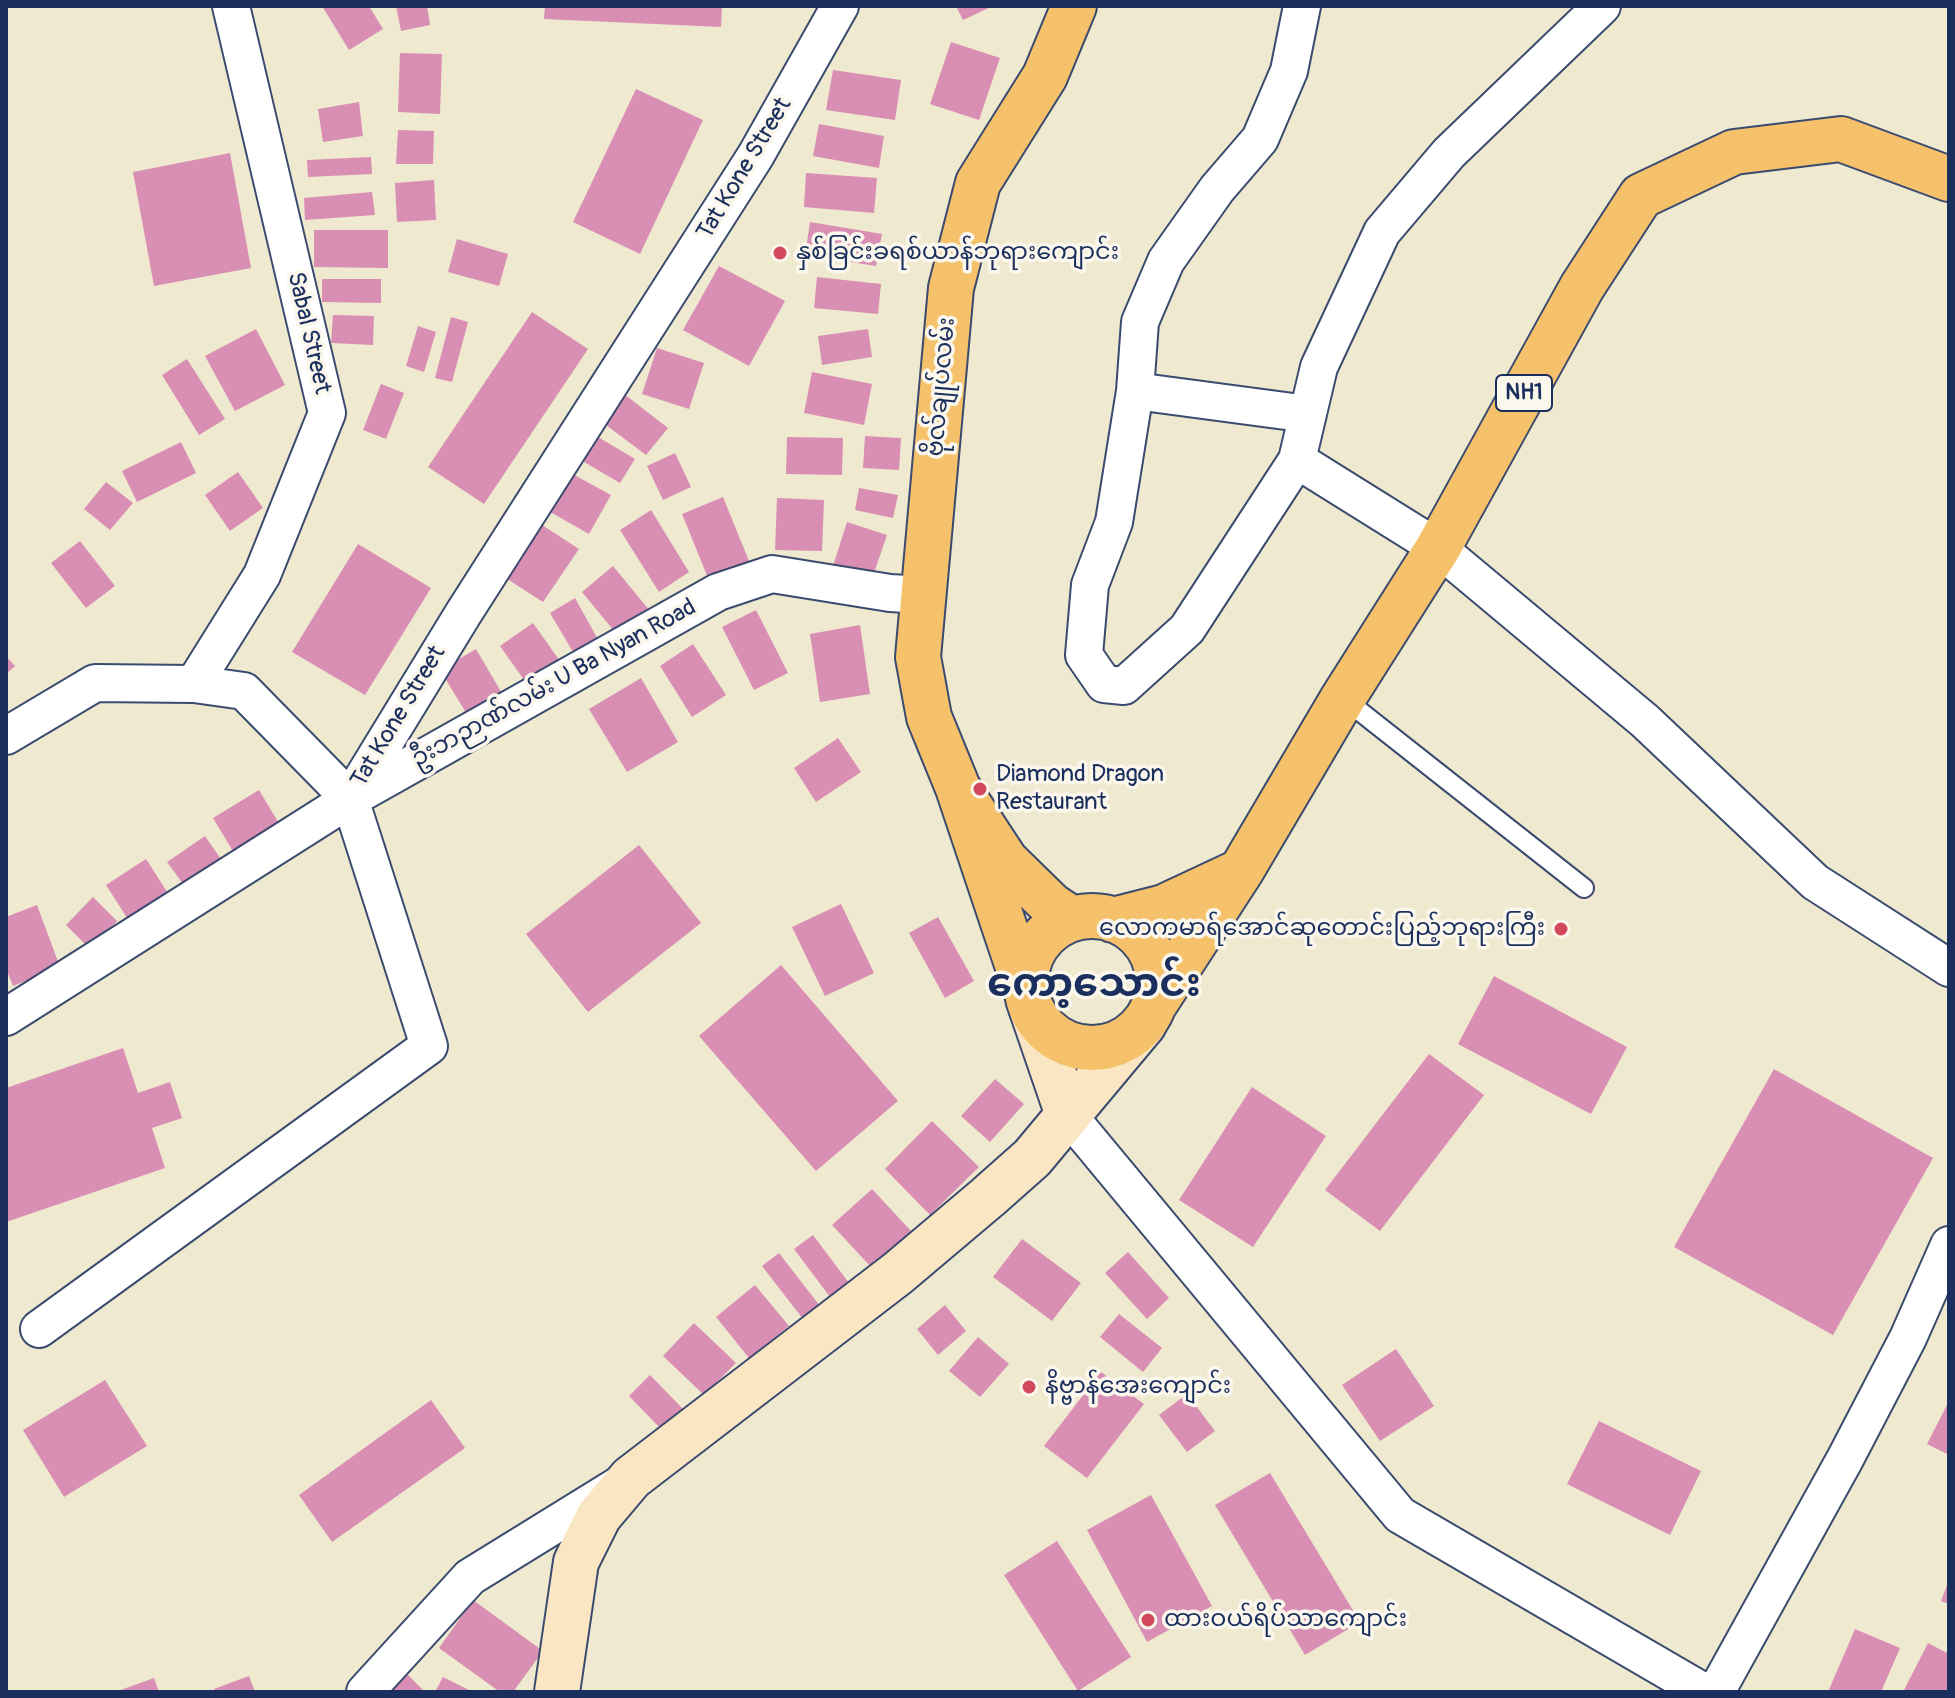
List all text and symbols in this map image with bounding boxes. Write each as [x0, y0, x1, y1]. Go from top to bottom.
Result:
street label: Tat Kone Street [691, 93, 799, 245]
place label: နှစ်ခြင်းခရစ်ယာန်ဘုရားကျောင်း [796, 239, 1119, 267]
marker: နှစ်ခြင်းခရစ်ယာန်ဘုရားကျောင်း [771, 244, 789, 262]
street label: Sabal Street [280, 269, 336, 397]
street label: ဗိုလ်ချုပ်လမ်း [922, 316, 962, 458]
road number: NH1 [1496, 375, 1552, 411]
street label: ဦးဘဉာဏ်လမ်း U Ba Nyan Road [407, 594, 701, 774]
street label: Tat Kone Street [345, 641, 453, 793]
place label: Diamond Dragon Restaurant [996, 761, 1164, 817]
marker: Diamond Dragon Restaurant [971, 780, 989, 798]
place label: လောကမာရ်အောင်ဆုတောင်းပြည့်ဘုရားကြီး [1099, 915, 1545, 943]
marker: လောကမာရ်အောင်ဆုတောင်းပြည့်ဘုရားကြီး [1552, 920, 1570, 938]
district label: ကော့သောင်း [987, 962, 1201, 1010]
place label: နိဗ္ဗာန်အေးကျောင်း [1045, 1373, 1231, 1401]
marker: နိဗ္ဗာန်အေးကျောင်း [1020, 1378, 1038, 1396]
place label: ထားဝယ်ရိပ်သာကျောင်း [1164, 1606, 1407, 1634]
marker: ထားဝယ်ရိပ်သာကျောင်း [1139, 1611, 1157, 1629]

